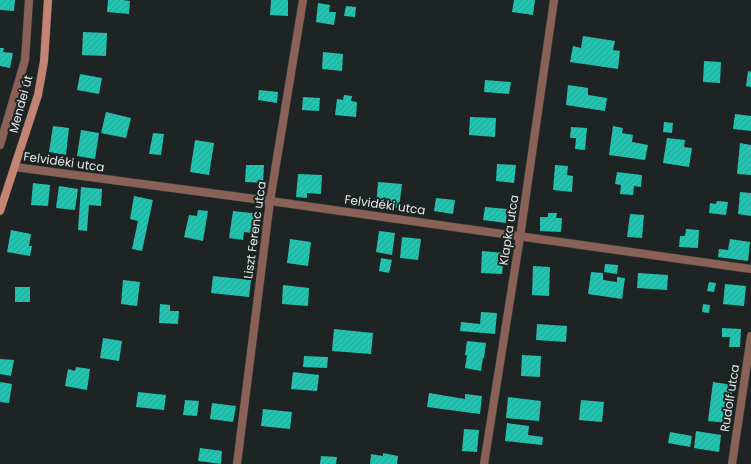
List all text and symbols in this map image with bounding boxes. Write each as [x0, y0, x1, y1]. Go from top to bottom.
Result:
street label: Mendei út [5, 73, 36, 135]
street label: Felvidéki utca [23, 147, 106, 176]
street label: Liszt Ferenc utca [239, 180, 270, 280]
street label: Felvidéki utca [344, 190, 427, 219]
street label: Klapka utca [495, 193, 522, 266]
street label: Rudolf utca [716, 363, 743, 433]

